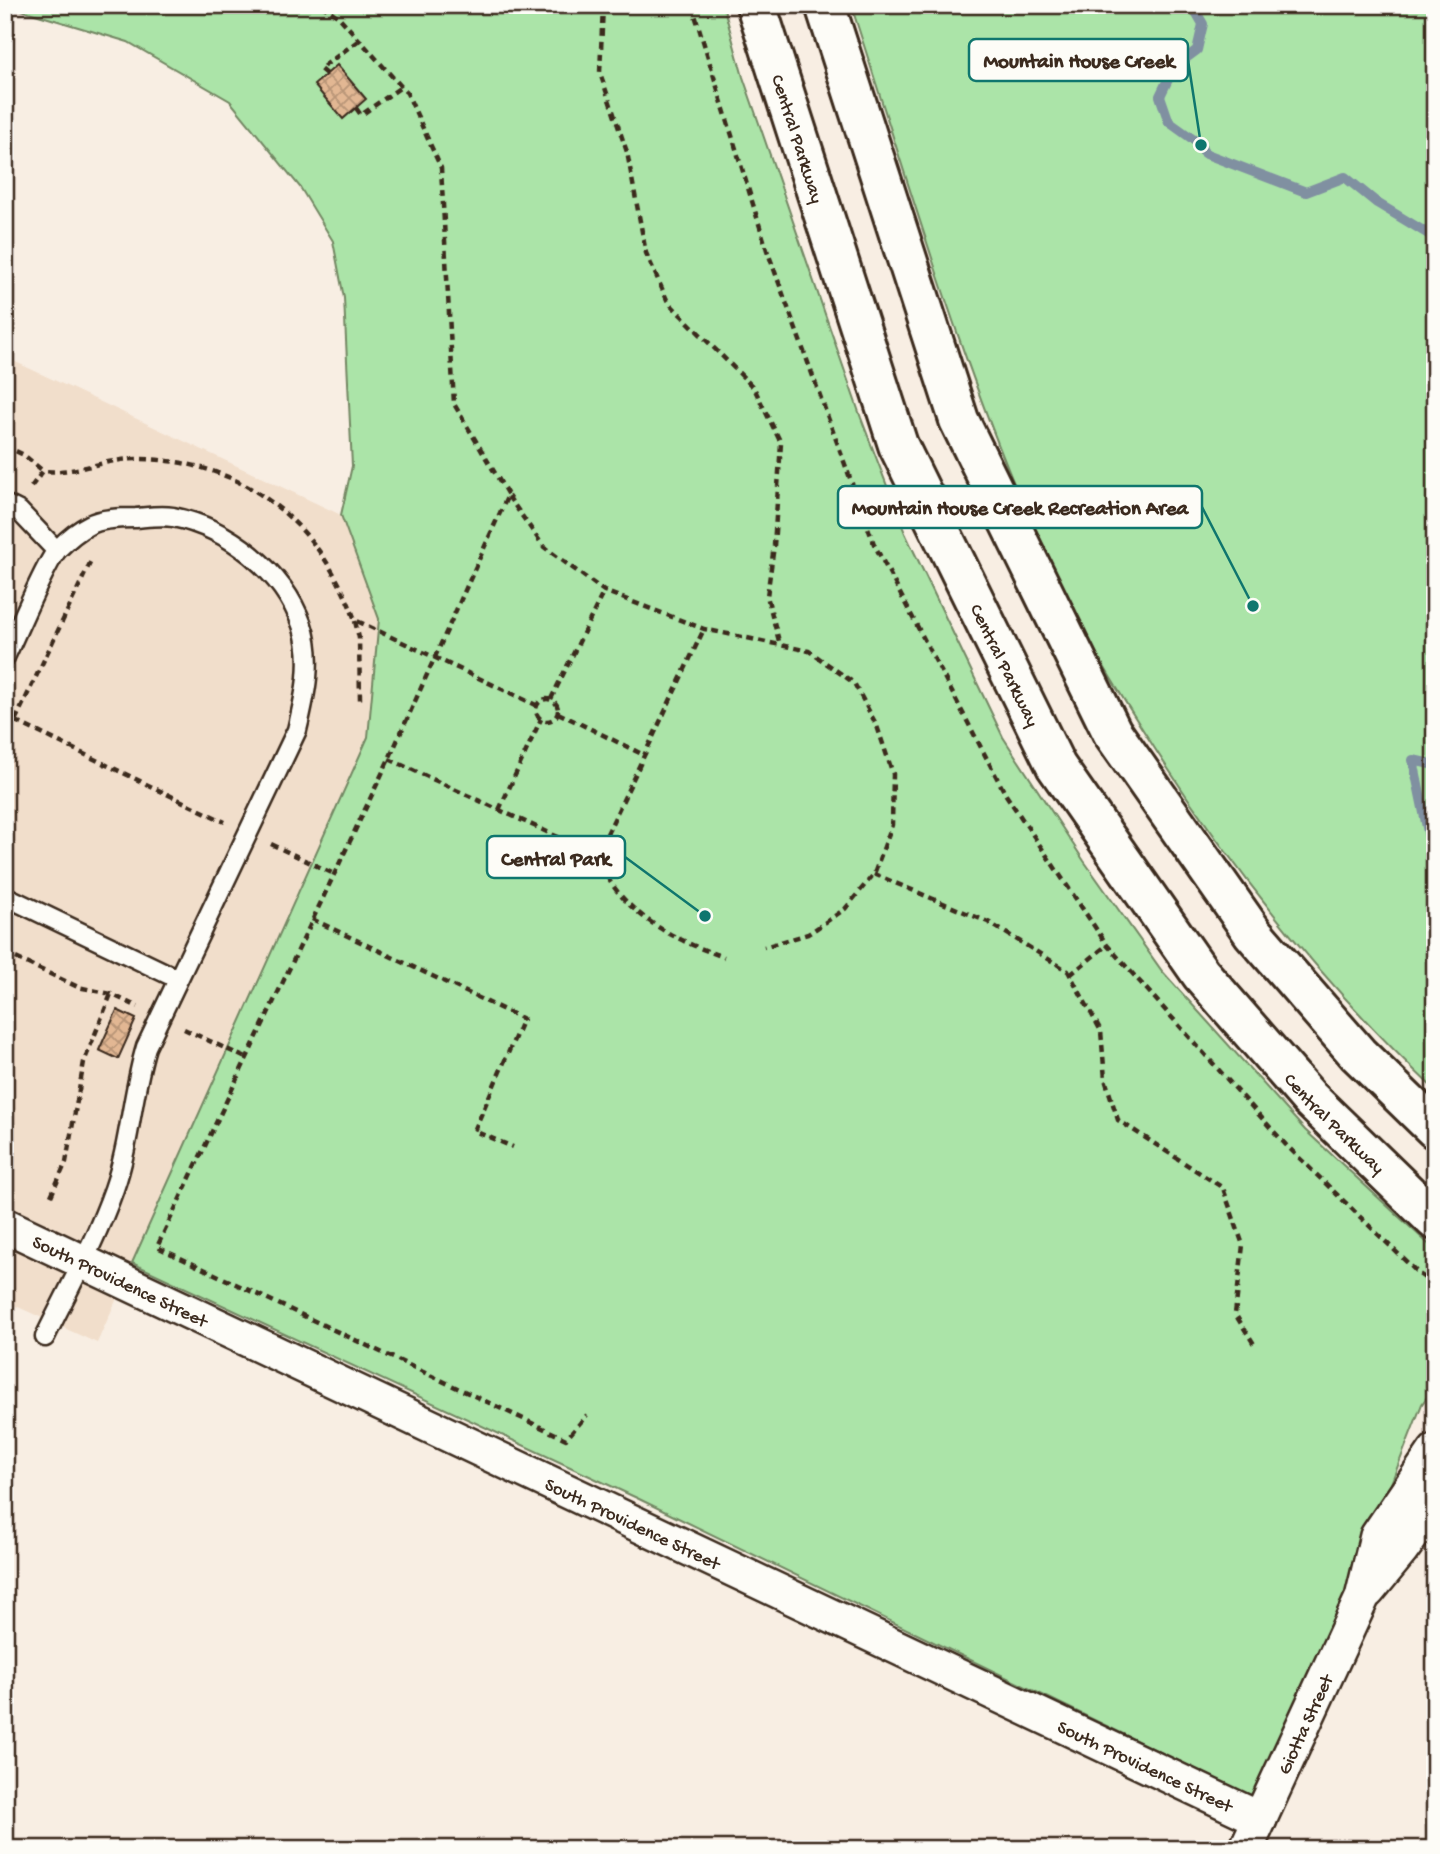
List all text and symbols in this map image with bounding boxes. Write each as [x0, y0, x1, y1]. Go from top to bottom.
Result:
callout: Mountain House Creek [969, 39, 1188, 81]
text: Mountain House Creek [983, 51, 1177, 76]
street label: Central Parkway [764, 72, 827, 207]
callout: Mountain House Creek Recreation Area [838, 486, 1202, 528]
text: Mountain House Creek Recreation Area [852, 498, 1190, 523]
street label: Central Parkway [963, 601, 1043, 732]
callout: Central Park [487, 836, 625, 878]
text: Central Park [500, 849, 613, 874]
street label: Central Parkway [1277, 1069, 1389, 1181]
street label: South Providence Street [28, 1232, 213, 1335]
street label: South Providence Street [540, 1474, 725, 1578]
street label: Giotta Street [1274, 1670, 1341, 1779]
street label: South Providence Street [1053, 1717, 1238, 1820]

